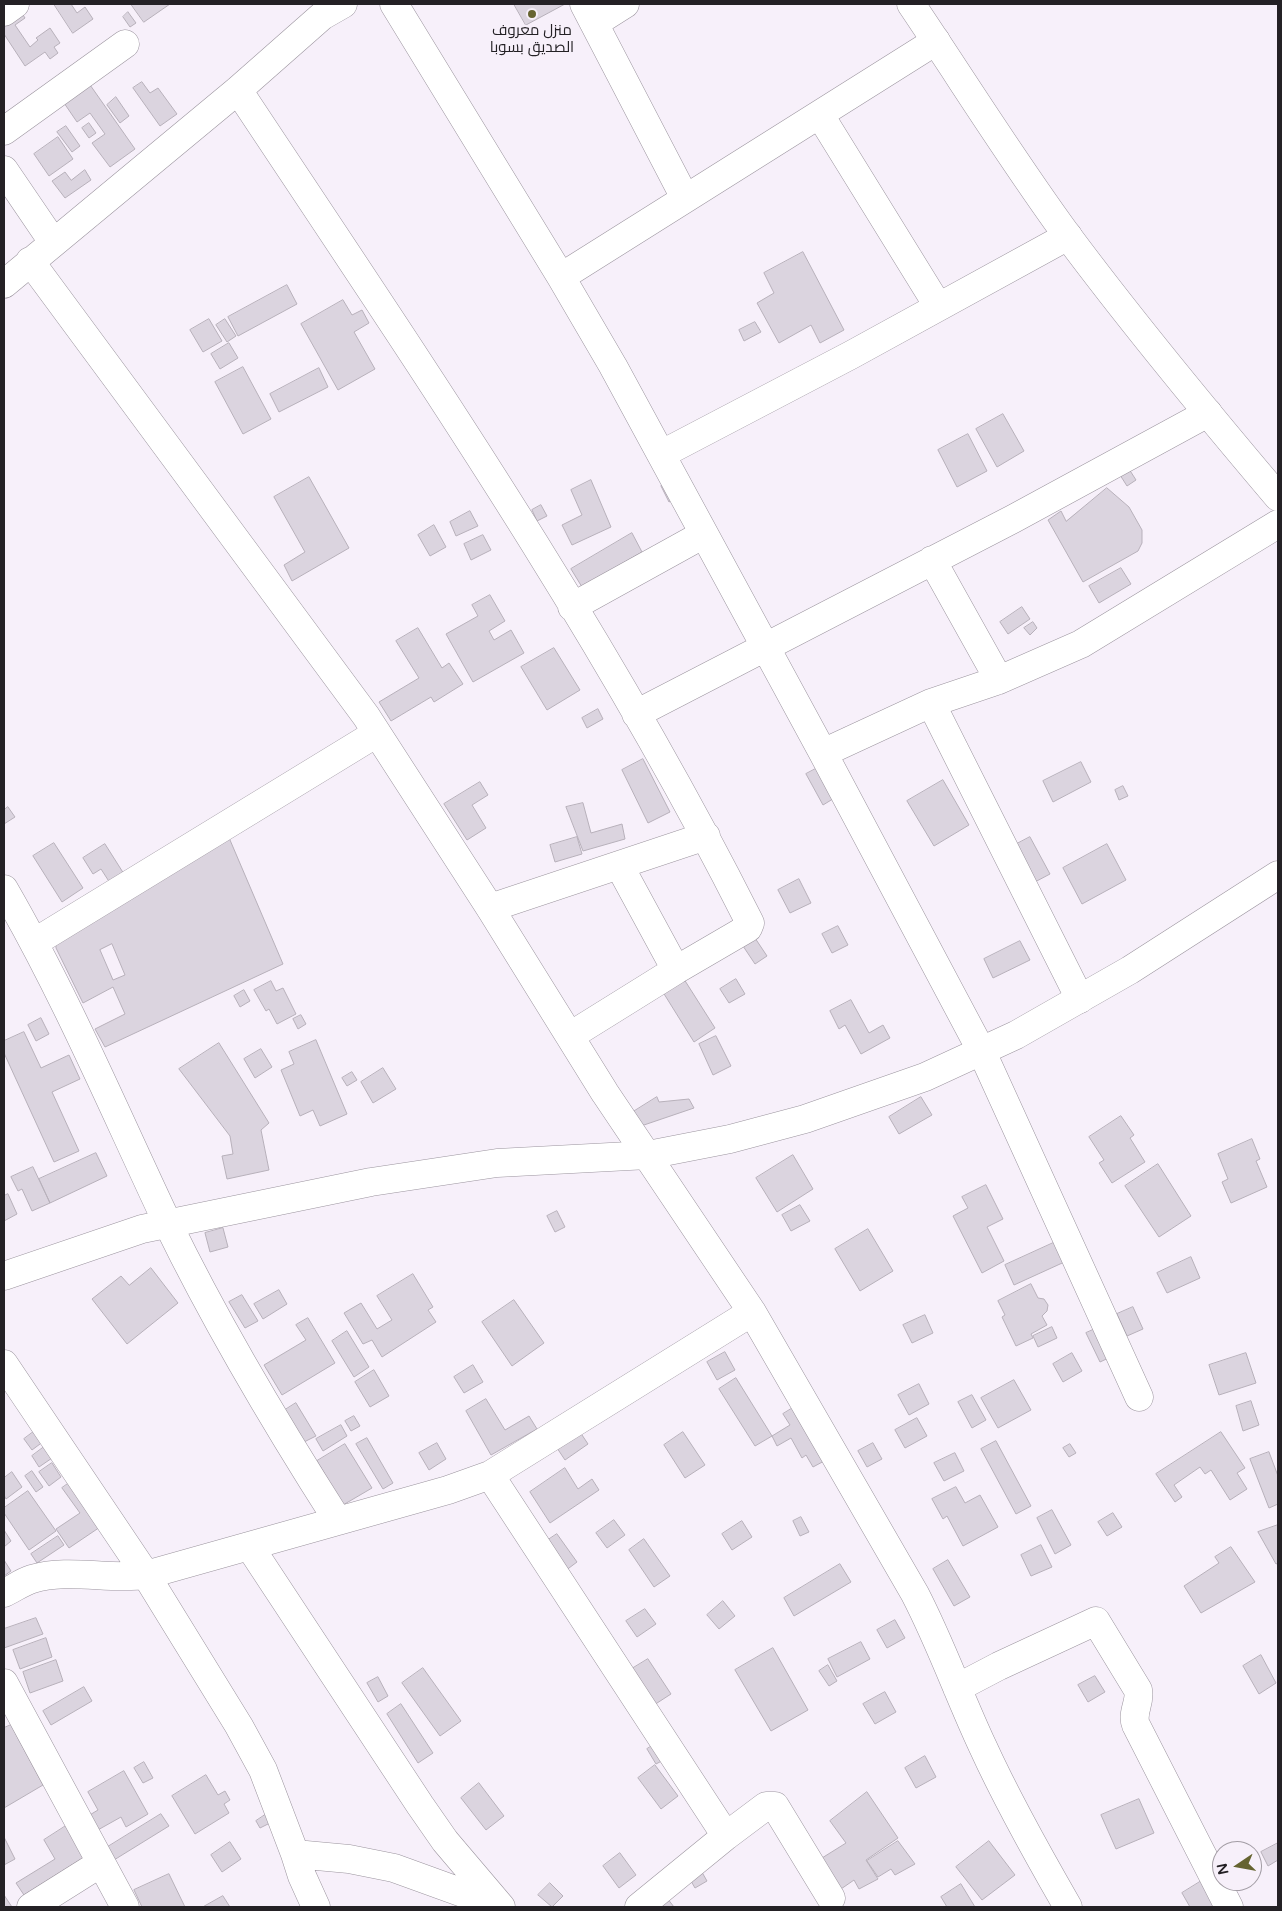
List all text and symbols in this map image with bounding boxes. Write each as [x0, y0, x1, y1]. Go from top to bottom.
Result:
marker: منزل معروف الصديق بسوبا [526, 8, 538, 20]
place label: منزل معروف الصديق بسوبا [490, 22, 574, 57]
north arrow [1212, 1841, 1262, 1891]
text: N [1213, 1862, 1232, 1876]

